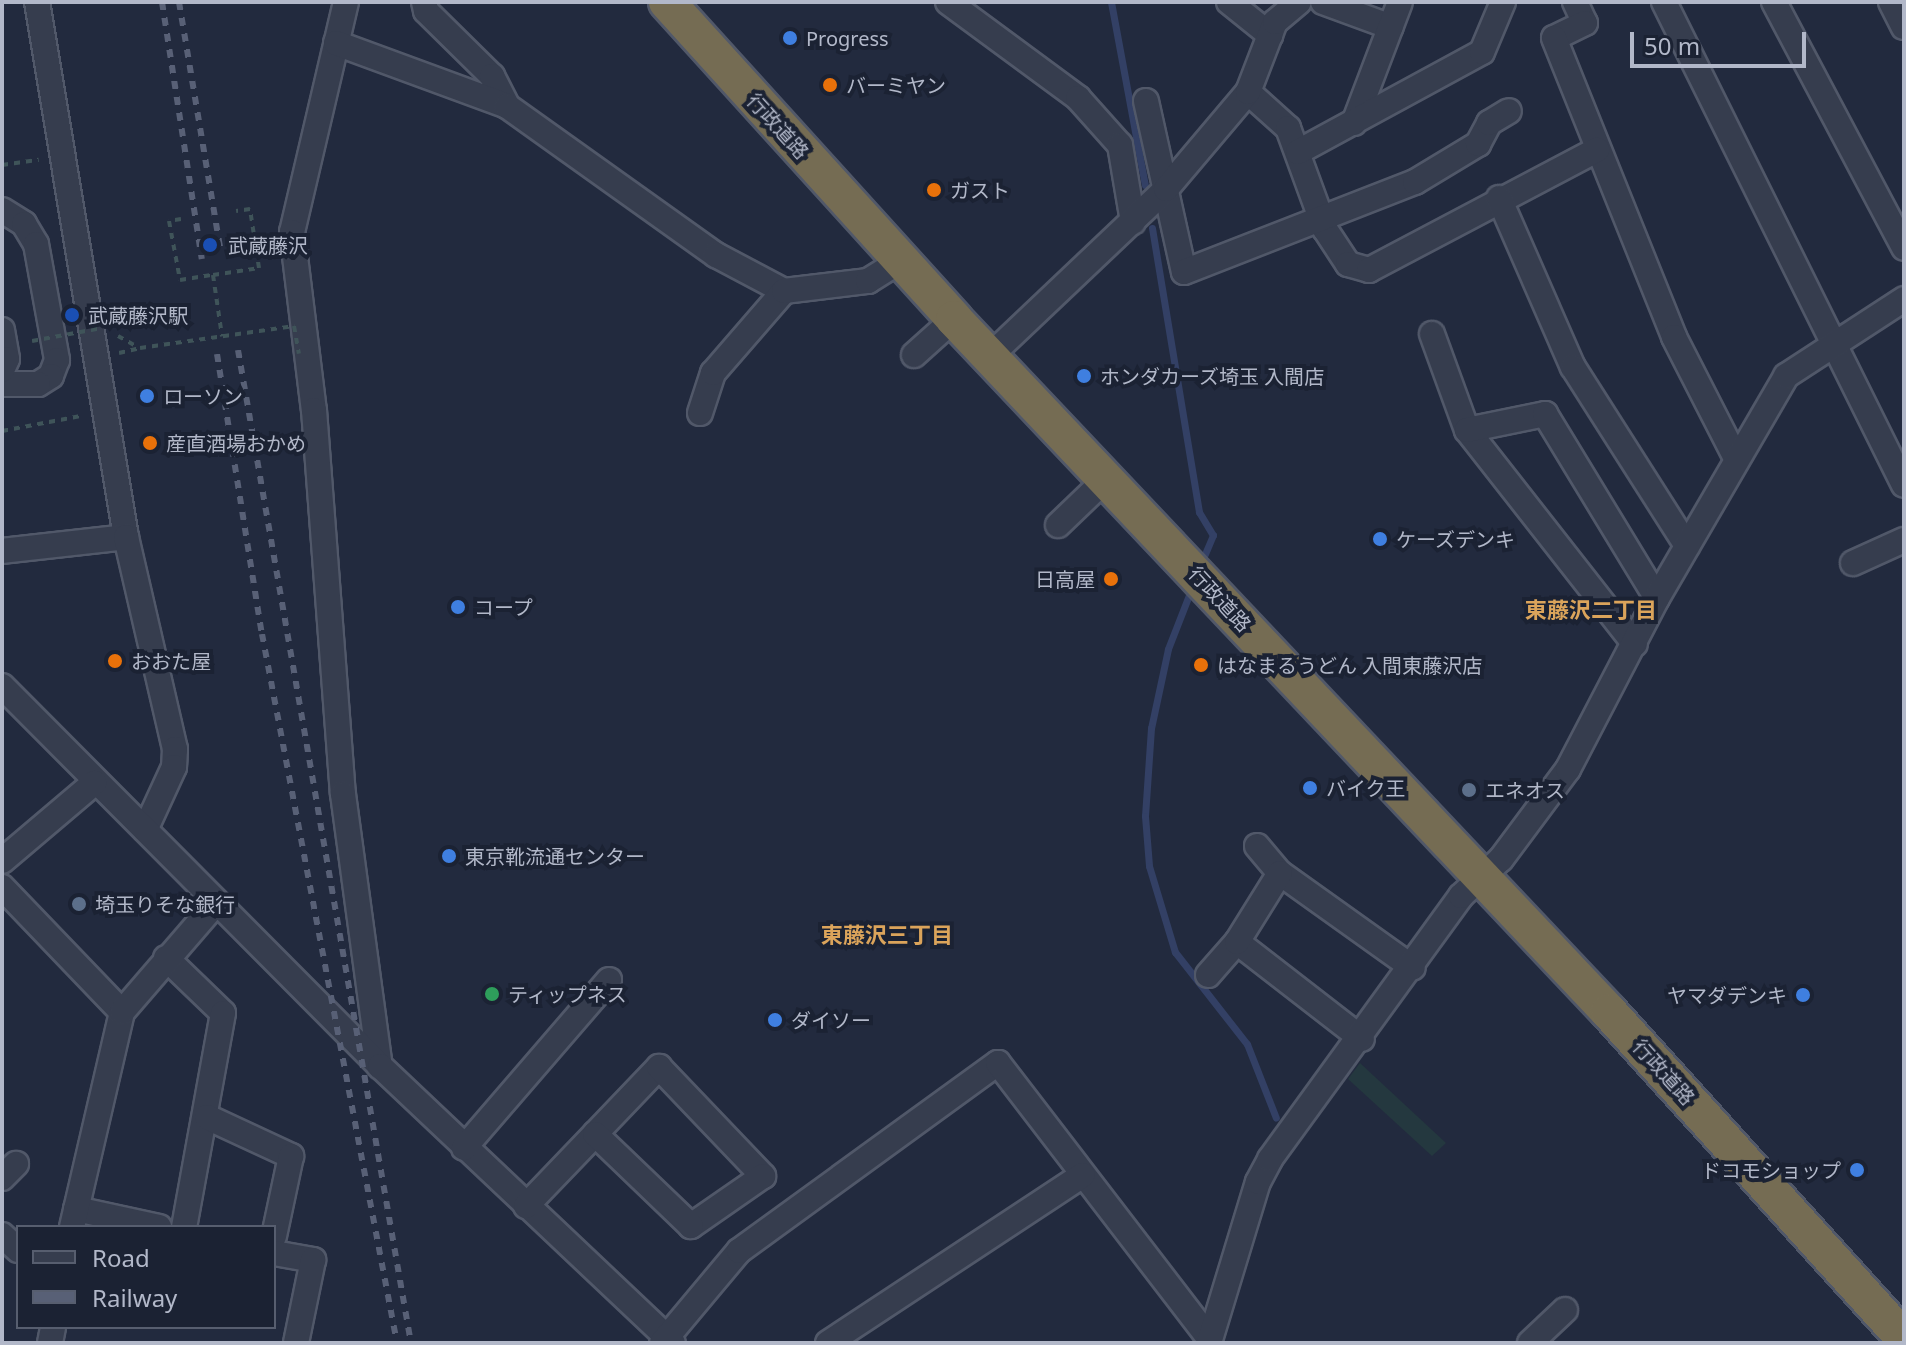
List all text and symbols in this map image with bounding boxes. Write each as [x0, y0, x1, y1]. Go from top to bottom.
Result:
scale bar [1634, 16, 1810, 66]
place label: Progress [806, 26, 889, 50]
marker: Progress [781, 29, 799, 47]
text: 50 m [1644, 29, 1700, 62]
place label: バーミヤン [846, 73, 946, 97]
marker: バーミヤン [821, 76, 839, 94]
street label: 行政道路 [742, 88, 814, 164]
place label: ガスト [950, 178, 1010, 202]
marker: ガスト [925, 181, 943, 199]
place label: 武蔵藤沢 [228, 233, 308, 257]
marker: 武蔵藤沢 [199, 234, 221, 256]
place label: 武蔵藤沢駅 [88, 303, 188, 327]
marker: 武蔵藤沢駅 [63, 306, 81, 324]
place label: ホンダカーズ埼玉 入間店 [1100, 364, 1325, 388]
marker: ホンダカーズ埼玉 入間店 [1075, 367, 1093, 385]
place label: ローソン [163, 384, 243, 408]
marker: ローソン [138, 387, 156, 405]
place label: 産直酒場おかめ [166, 431, 306, 455]
marker: 産直酒場おかめ [141, 434, 159, 452]
place label: ケーズデンキ [1396, 527, 1516, 551]
marker: ケーズデンキ [1371, 530, 1389, 548]
street label: 行政道路 [1184, 562, 1256, 636]
place label: 日高屋 [1035, 567, 1095, 591]
marker: 日高屋 [1102, 570, 1120, 588]
place label: コープ [474, 595, 534, 619]
district label: 東藤沢二丁目 [1525, 597, 1657, 623]
marker: コープ [449, 598, 467, 616]
place label: おおた屋 [131, 649, 211, 673]
marker: おおた屋 [106, 652, 124, 670]
place label: はなまるうどん 入間東藤沢店 [1217, 653, 1482, 677]
marker: はなまるうどん 入間東藤沢店 [1192, 656, 1210, 674]
place label: バイク王 [1326, 776, 1406, 800]
place label: エネオス [1485, 778, 1565, 802]
marker: バイク王 [1301, 779, 1319, 797]
marker: エネオス [1460, 781, 1478, 799]
place label: 東京靴流通センター [465, 844, 645, 868]
marker: 東京靴流通センター [440, 847, 458, 865]
place label: 埼玉りそな銀行 [95, 892, 235, 916]
marker: 埼玉りそな銀行 [70, 895, 88, 913]
district label: 東藤沢三丁目 [821, 922, 953, 948]
place label: ティップネス [508, 982, 628, 1006]
place label: ヤマダデンキ [1667, 983, 1787, 1007]
marker: ティップネス [483, 985, 501, 1003]
marker: ヤマダデンキ [1794, 986, 1812, 1004]
place label: ダイソー [791, 1008, 871, 1032]
marker: ダイソー [766, 1011, 784, 1029]
street label: 行政道路 [1628, 1034, 1700, 1110]
place label: ドコモショップ [1701, 1158, 1841, 1182]
marker: ドコモショップ [1848, 1161, 1866, 1179]
legend [16, 1225, 276, 1329]
text: Road [92, 1241, 150, 1274]
text: Railway [92, 1281, 177, 1314]

